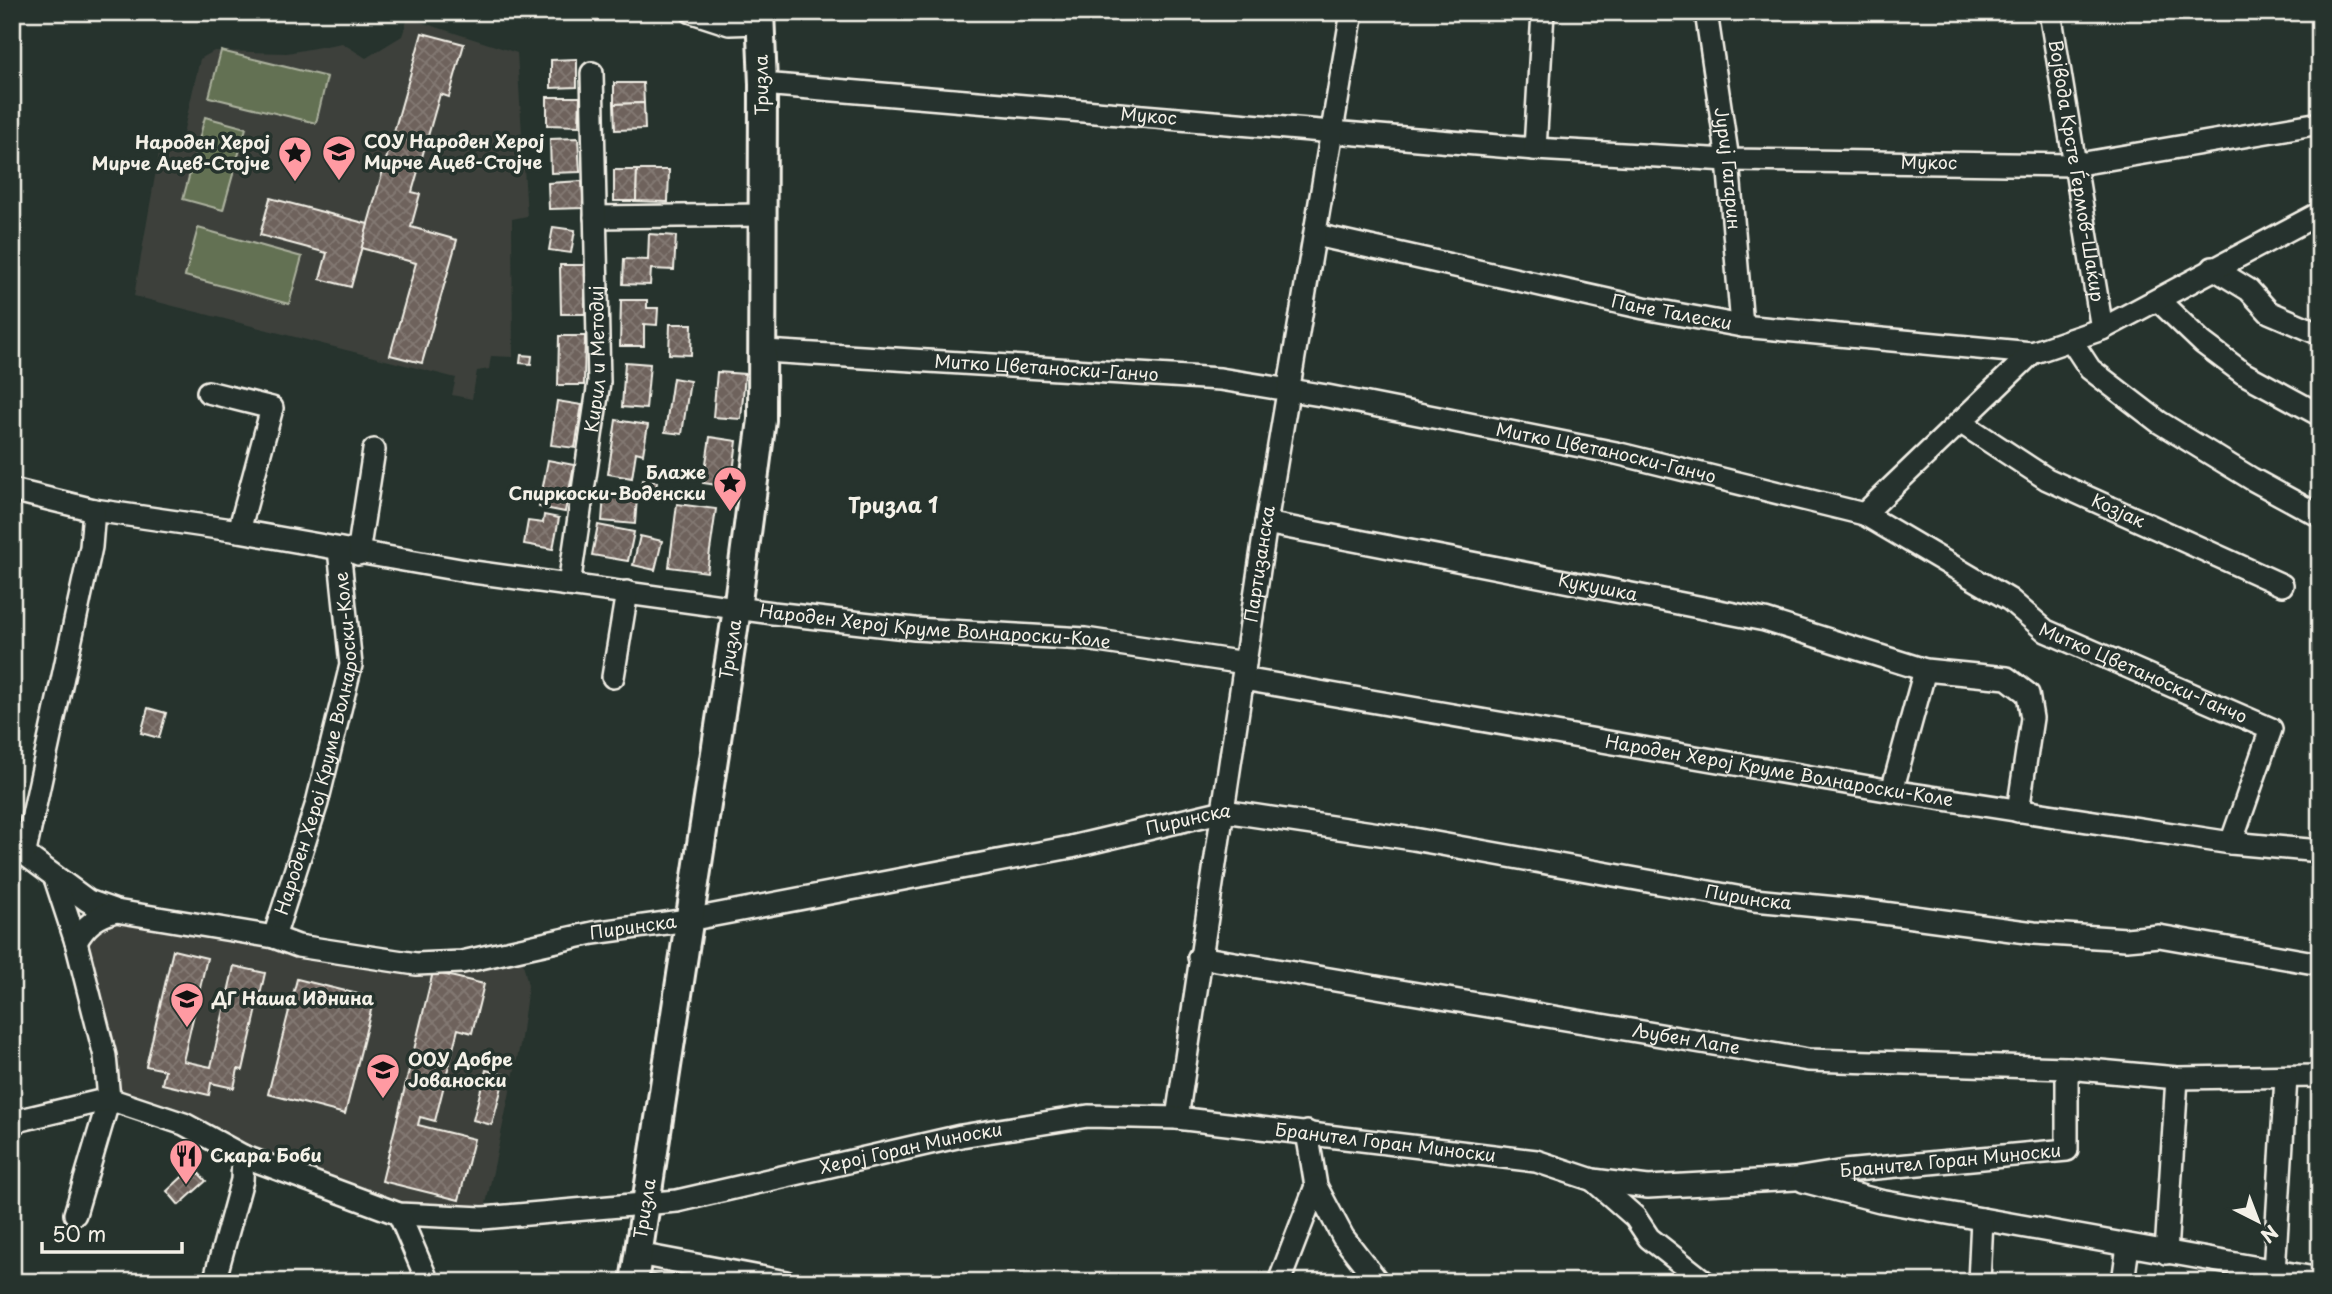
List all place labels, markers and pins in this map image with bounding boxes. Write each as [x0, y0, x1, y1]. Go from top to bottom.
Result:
place label: СОУ Народен Херој Мирче Ацев-Стојче [364, 127, 544, 175]
place label: Народен Херој Мирче Ацев-Стојче [92, 128, 270, 176]
school or university icon: СОУ Народен Херој Мирче Ацев-Стојче [320, 133, 358, 182]
place icon: Народен Херој Мирче Ацев-Стојче [276, 134, 314, 183]
place label: Блаже Спиркоски-Воденски [508, 458, 706, 506]
place icon: Блаже Спиркоски-Воденски [711, 464, 749, 513]
school or university icon: ДГ Наша Иднина [168, 980, 206, 1029]
place label: ДГ Наша Иднина [211, 984, 375, 1011]
place label: ООУ Добре Јованоски [408, 1045, 513, 1093]
school or university icon: ООУ Добре Јованоски [364, 1051, 402, 1100]
restaurant icon: Скара Боби [167, 1137, 205, 1186]
place label: Скара Боби [210, 1141, 322, 1168]

